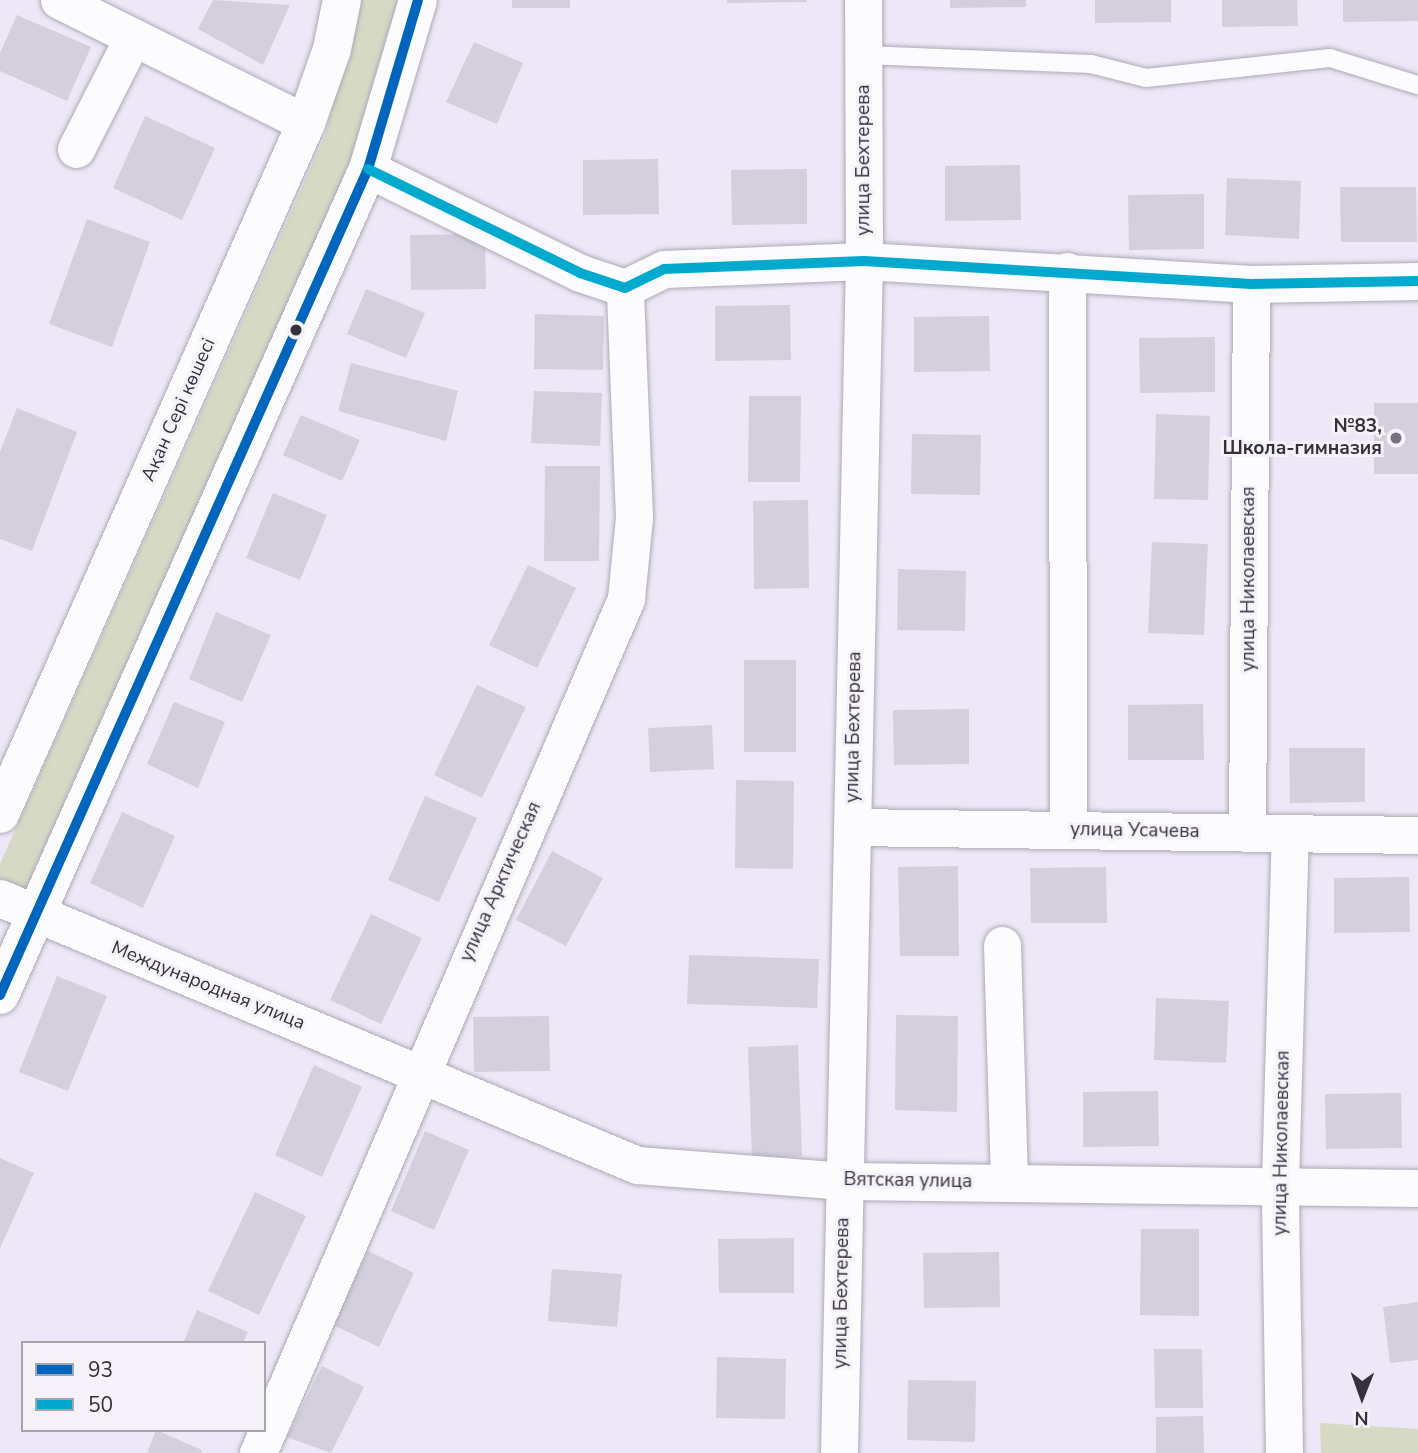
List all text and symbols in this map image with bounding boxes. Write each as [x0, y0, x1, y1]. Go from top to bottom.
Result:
street label: улица Бехтерева [853, 84, 875, 236]
unlabelled marker [289, 323, 303, 337]
street label: Ақан Сері көшесі [137, 335, 221, 485]
place label: №83, Школа-гимназия [1222, 416, 1382, 460]
marker: №83, Школа-гимназия [1388, 430, 1404, 446]
street label: улица Николаевская [1238, 486, 1260, 672]
street label: улица Бехтерева [841, 651, 867, 803]
street label: улица Арктическая [455, 798, 547, 966]
street label: улица Усачева [1070, 818, 1200, 844]
street label: Международная улица [108, 937, 308, 1035]
street label: улица Николаевская [1269, 1050, 1295, 1236]
street label: Вятская улица [843, 1168, 973, 1194]
street label: улица Бехтерева [829, 1217, 855, 1369]
legend [21, 1341, 266, 1432]
text: 93 [88, 1356, 113, 1384]
north arrow [1327, 1362, 1397, 1432]
text: 50 [88, 1391, 113, 1419]
text: N [1354, 1405, 1369, 1431]

